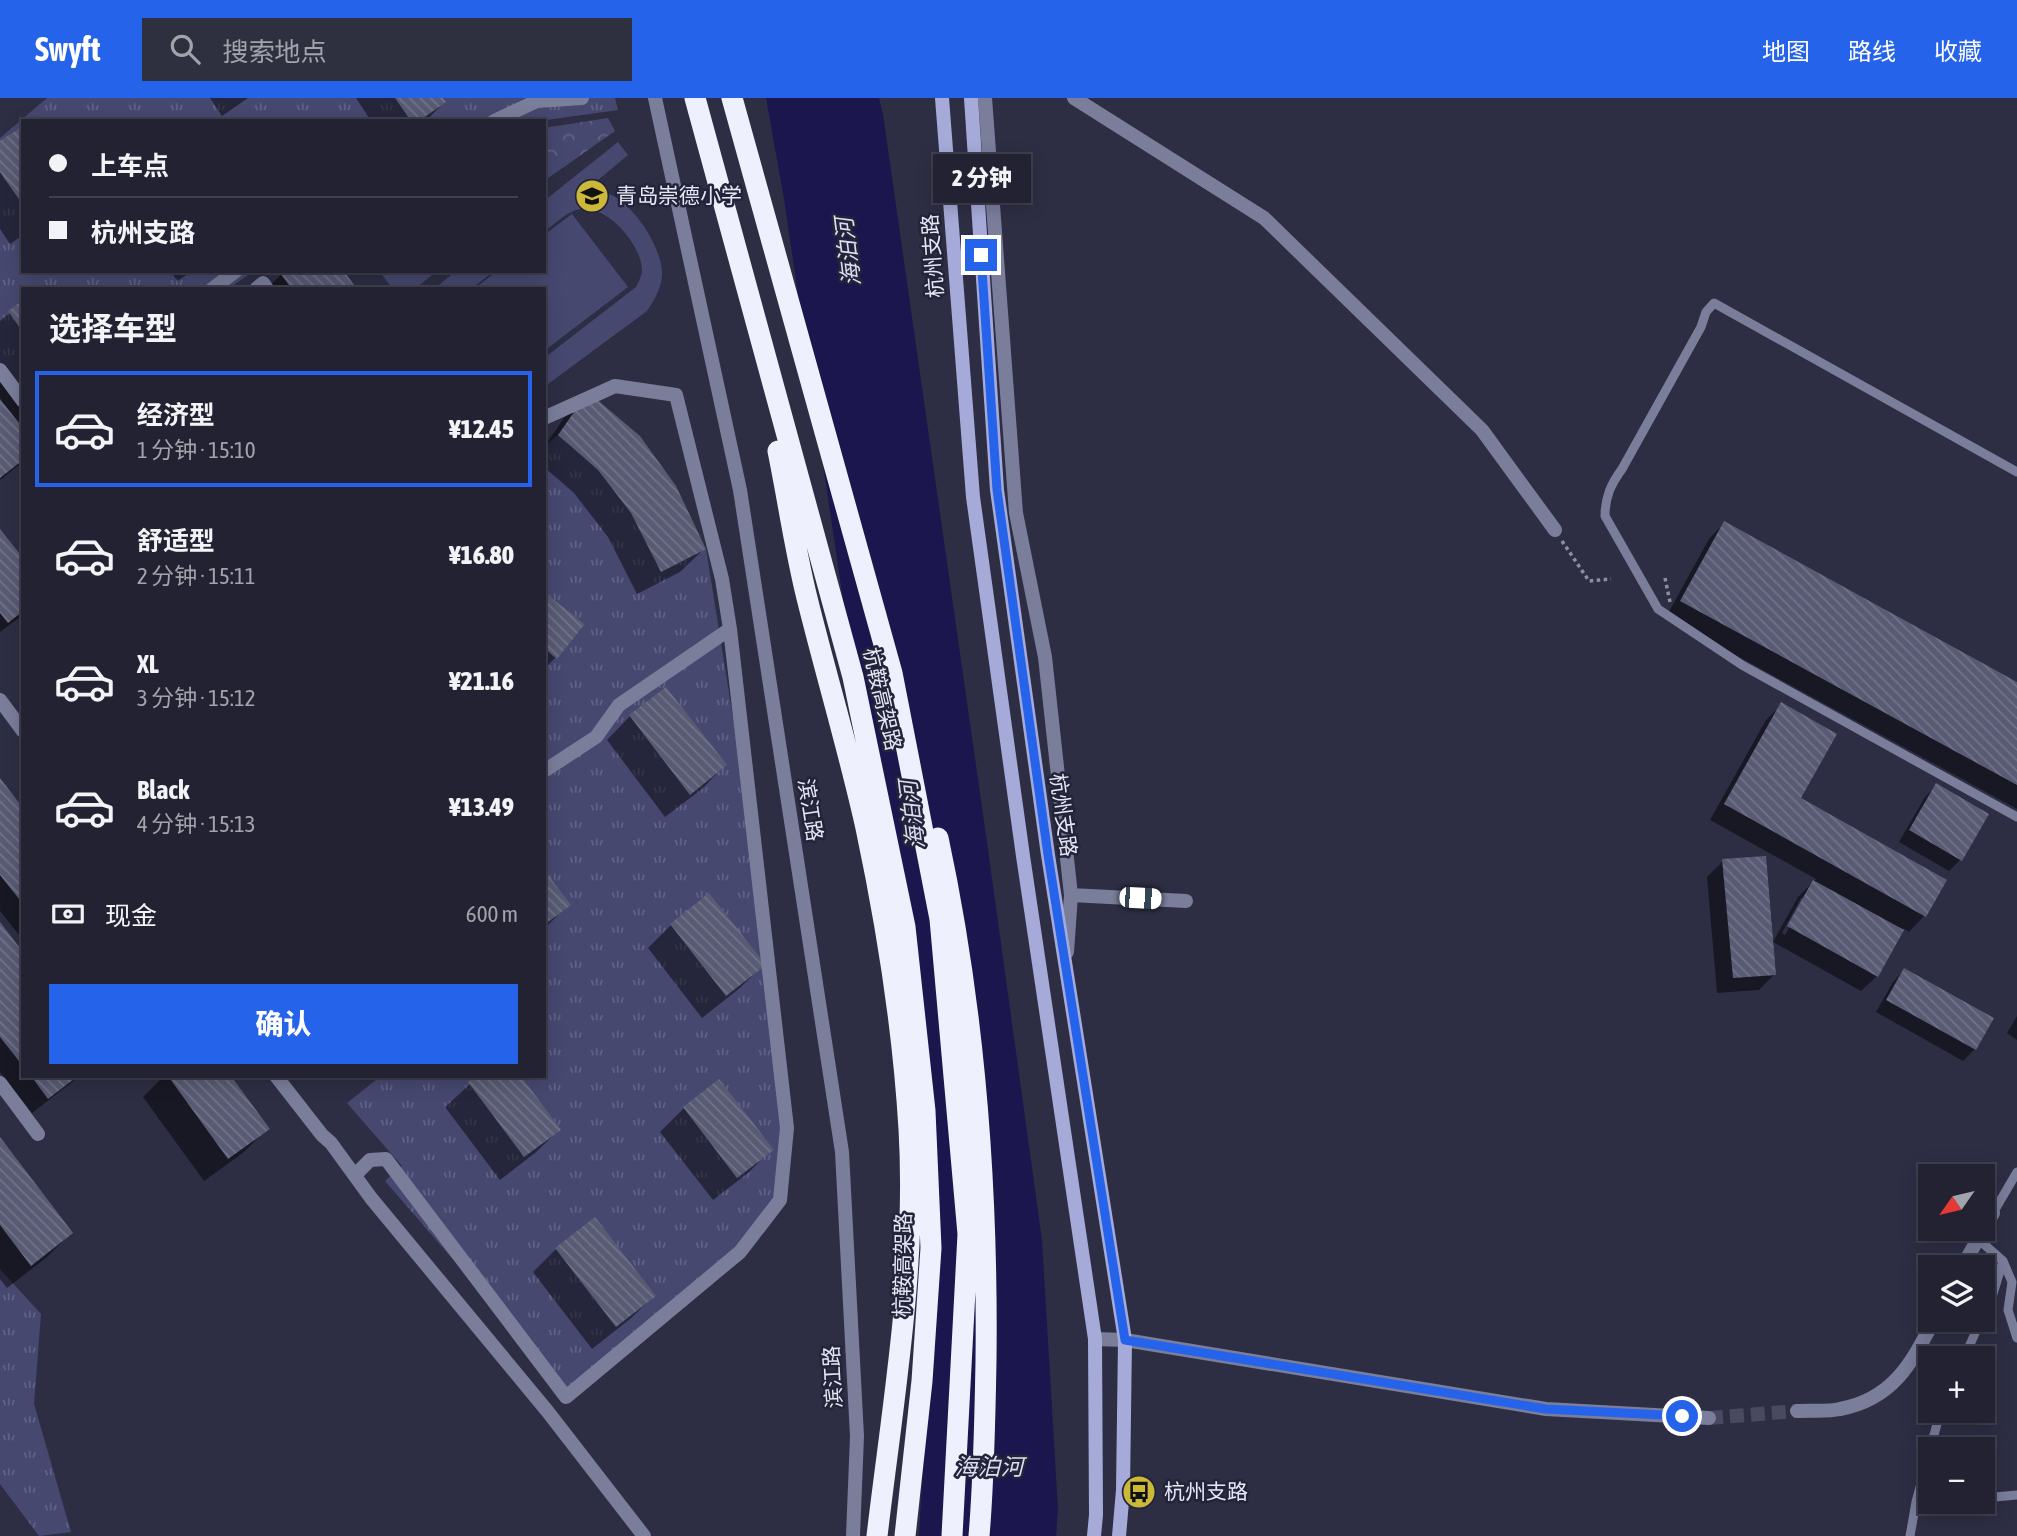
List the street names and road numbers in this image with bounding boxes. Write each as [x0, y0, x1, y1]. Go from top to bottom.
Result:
street label: 杭州支路 [917, 213, 947, 299]
street label: 杭鞍高架路 [859, 645, 906, 753]
street label: 杭州支路 [1046, 772, 1082, 858]
street label: 滨江路 [794, 777, 828, 843]
street label: 杭鞍高架路 [889, 1212, 915, 1318]
street label: 滨江路 [818, 1345, 846, 1409]

